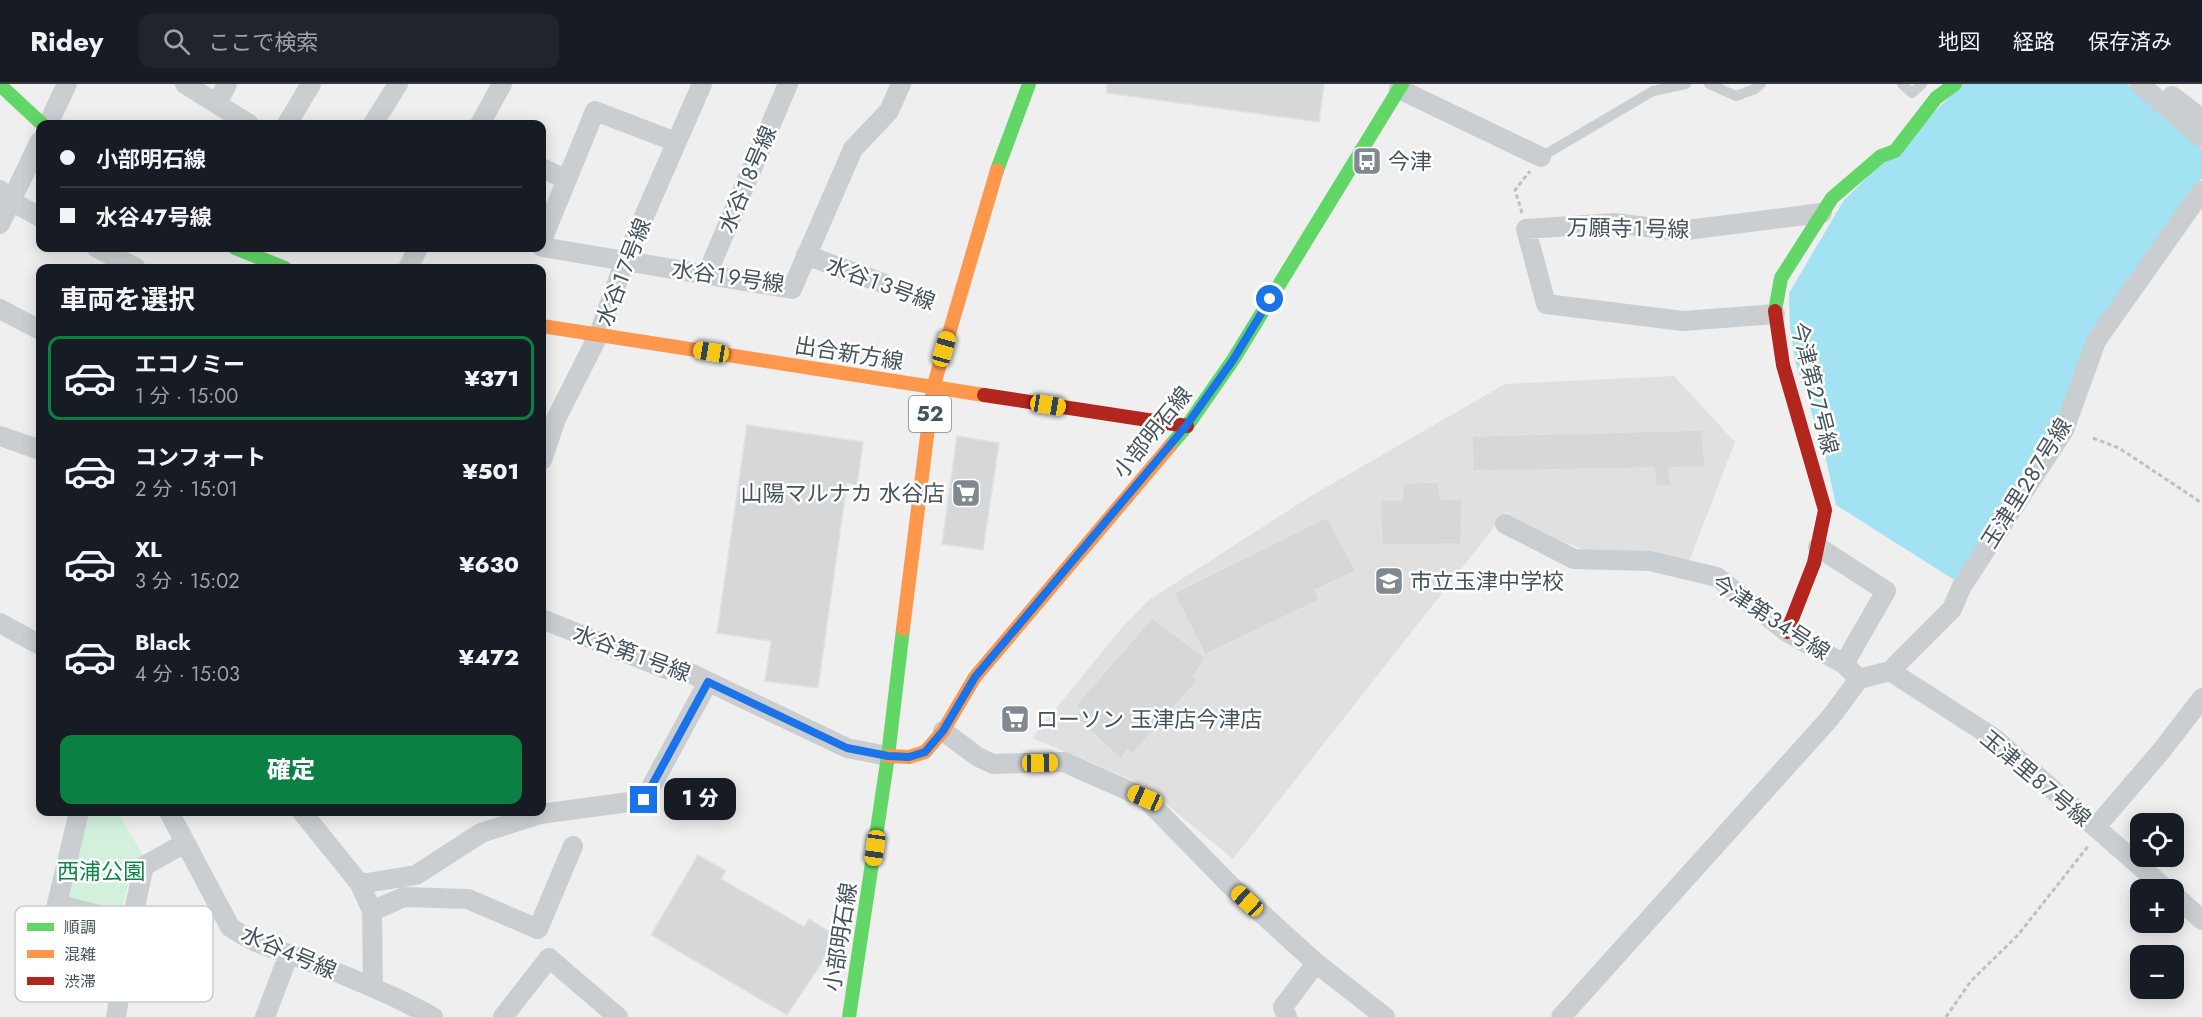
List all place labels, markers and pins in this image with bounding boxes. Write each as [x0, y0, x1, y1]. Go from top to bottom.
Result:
bus stop icon: 今津 [1351, 145, 1383, 177]
place label: 今津 [1388, 145, 1432, 177]
place label: 山陽マルナカ 水谷店 [740, 477, 945, 509]
supermarket icon: 山陽マルナカ 水谷店 [950, 477, 982, 509]
school or university icon: 市立玉津中学校 [1373, 565, 1405, 597]
place label: 市立玉津中学校 [1410, 565, 1564, 597]
supermarket icon: ローソン 玉津店今津店 [999, 703, 1031, 735]
place label: ローソン 玉津店今津店 [1036, 703, 1263, 735]

